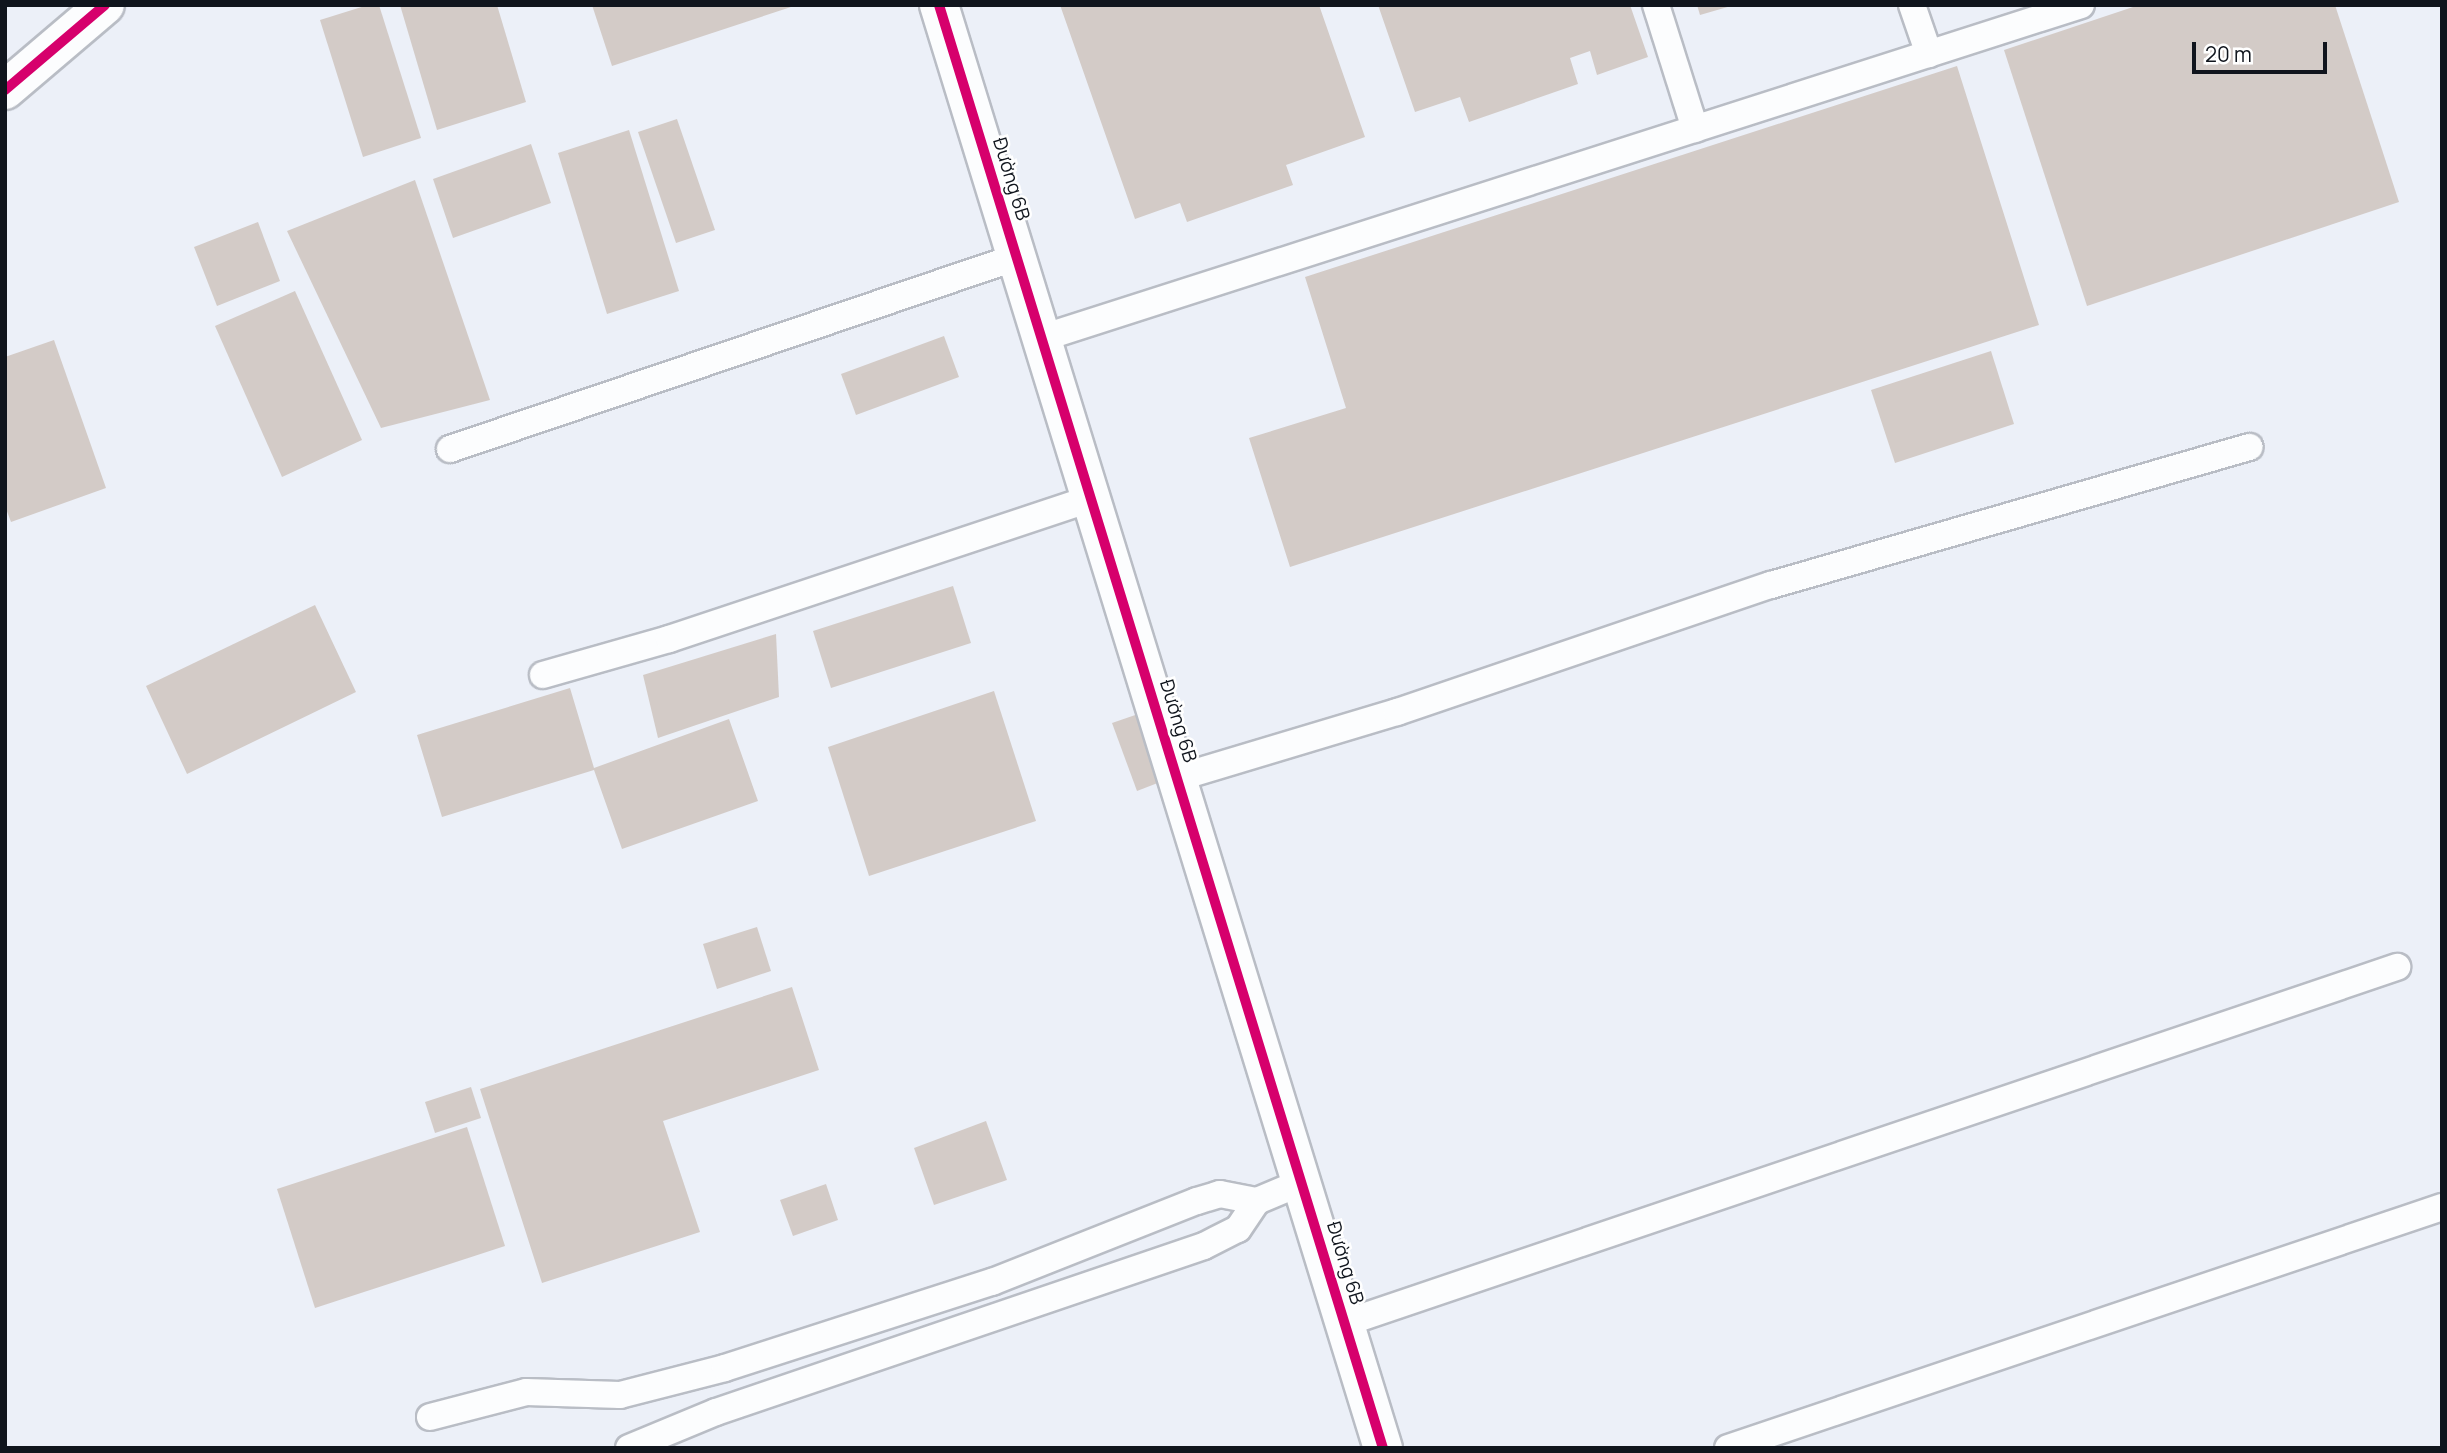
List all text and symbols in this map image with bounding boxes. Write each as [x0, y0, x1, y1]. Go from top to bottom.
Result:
scale bar [2195, 28, 2330, 72]
text: 20 m [2205, 40, 2252, 68]
street label: Đường 6B [988, 135, 1034, 223]
street label: Đường 6B [1155, 677, 1201, 765]
street label: Đường 6B [1322, 1219, 1368, 1307]

